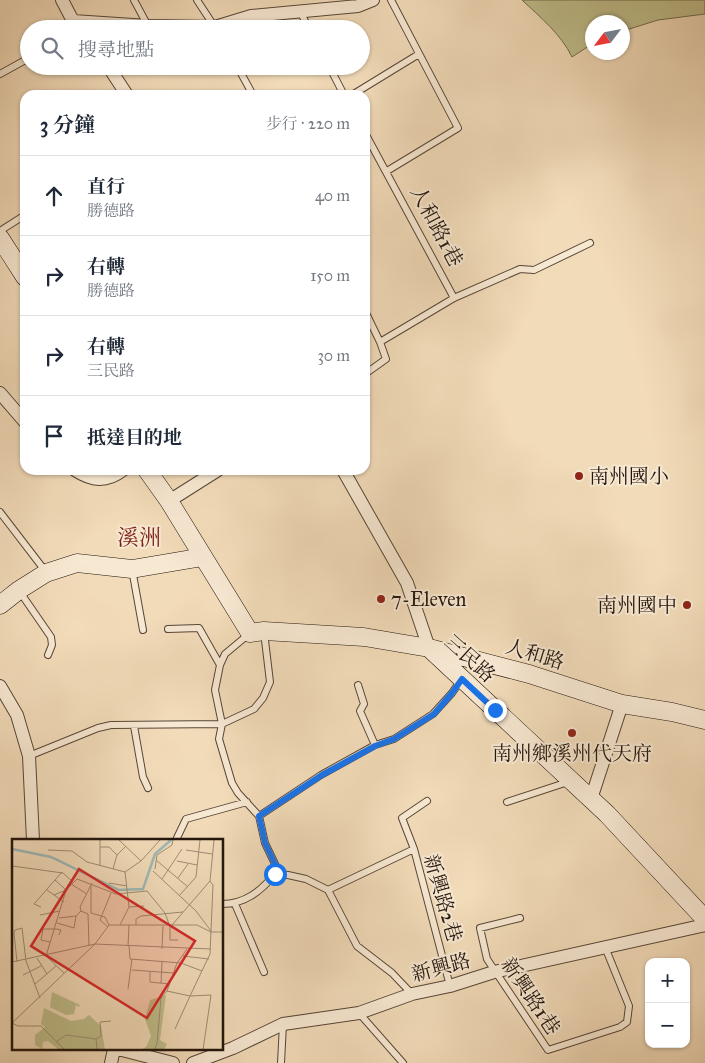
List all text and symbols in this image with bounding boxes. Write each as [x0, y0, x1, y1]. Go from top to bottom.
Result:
north arrow [585, 15, 630, 60]
search box [20, 20, 370, 75]
icon: search [38, 34, 66, 62]
text: 搜尋地點 [78, 38, 154, 61]
text: 3 分鐘 [40, 112, 95, 138]
text: 步行 · 220 m [266, 114, 350, 133]
text: 直行 [87, 175, 125, 198]
icon: ahead [40, 182, 68, 210]
street label: 人和路1巷 [406, 182, 468, 270]
text: 40 m [315, 186, 350, 205]
text: 勝德路 [87, 201, 135, 220]
text: 右轉 [87, 255, 125, 278]
icon: right [40, 262, 68, 290]
text: 150 m [310, 266, 350, 285]
text: 勝德路 [87, 281, 135, 300]
text: 右轉 [87, 335, 125, 358]
icon: right [40, 342, 68, 370]
text: 30 m [317, 346, 350, 365]
text: 三民路 [87, 361, 135, 380]
icon: arrive [40, 422, 68, 450]
text: 抵達目的地 [87, 426, 182, 449]
place label: 南州國小 [589, 464, 669, 488]
marker: 南州國小 [573, 470, 585, 482]
district label: 溪洲 [117, 524, 161, 551]
place label: 7-Eleven [391, 587, 466, 611]
marker: 7-Eleven [375, 593, 387, 605]
place label: 南州國中 [597, 593, 677, 617]
marker: 南州國中 [681, 599, 693, 611]
street label: 三民路 [440, 629, 500, 687]
street label: 人和路 [503, 634, 567, 674]
route end [484, 699, 507, 722]
marker: 南州鄉溪州代天府 [566, 727, 578, 739]
place label: 南州鄉溪州代天府 [492, 741, 652, 765]
inset map [12, 839, 224, 1050]
street label: 新興路2巷 [419, 851, 467, 945]
route start [264, 863, 287, 886]
street label: 新興路 [409, 948, 473, 986]
street label: 新興路1巷 [496, 953, 566, 1039]
map controls [645, 958, 690, 1048]
button: + [645, 958, 690, 1003]
button: − [645, 1003, 690, 1048]

